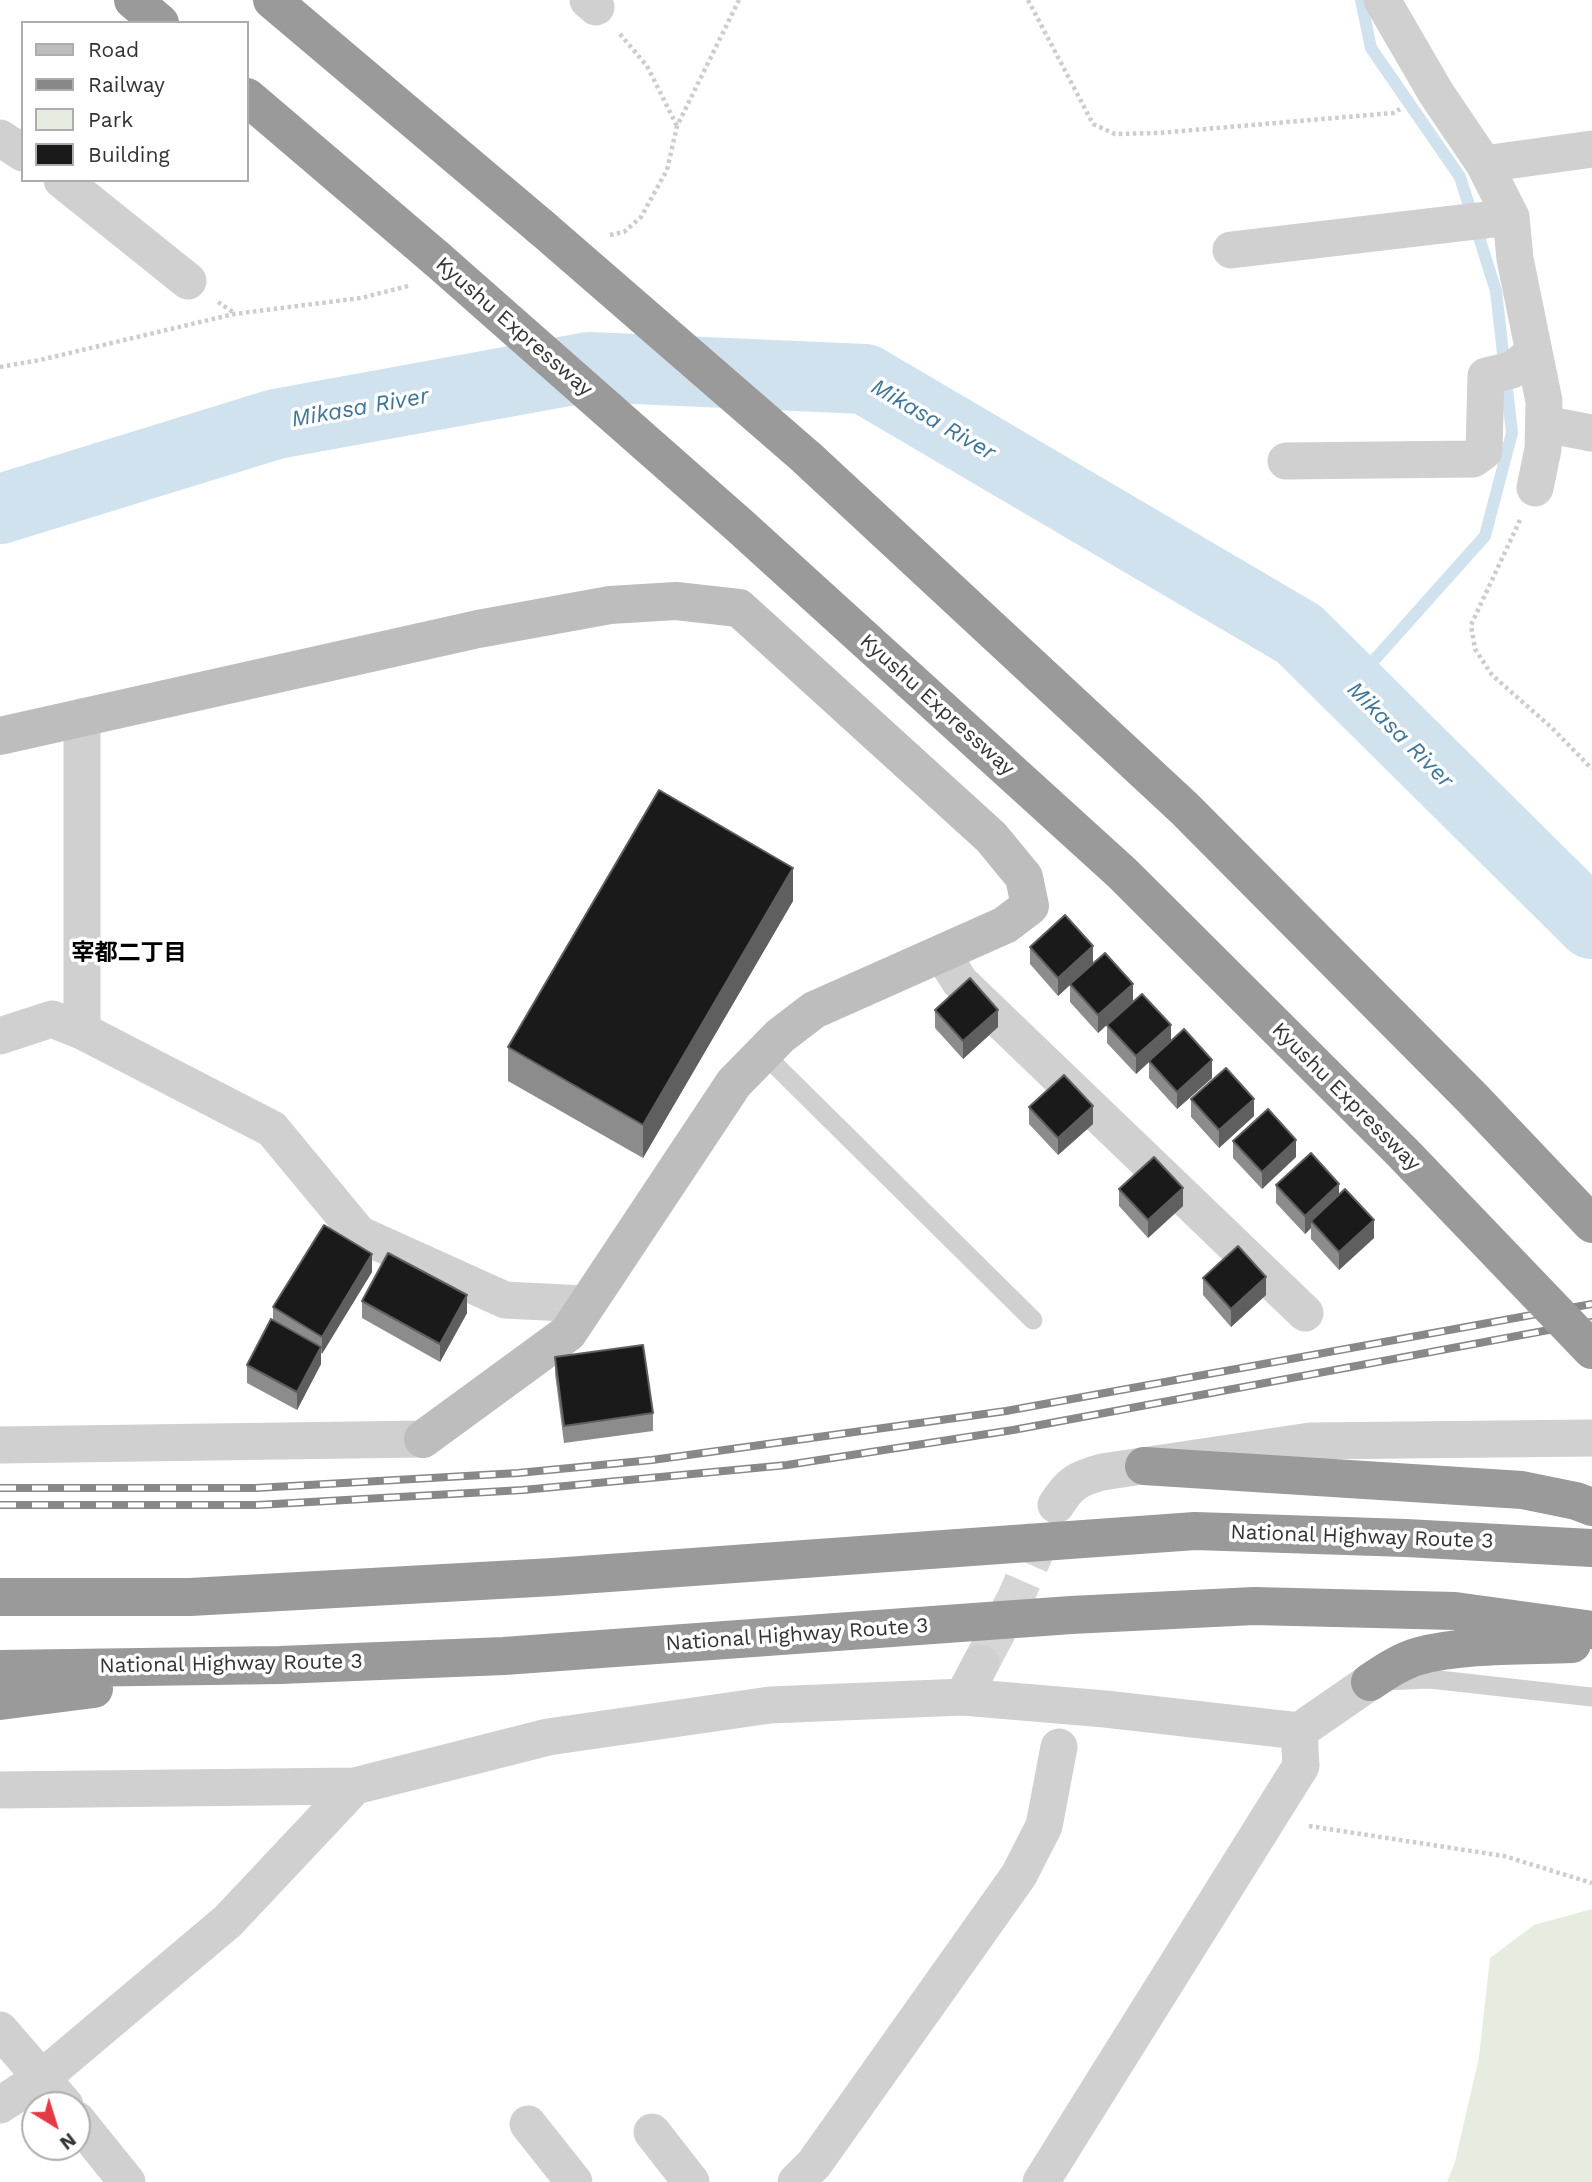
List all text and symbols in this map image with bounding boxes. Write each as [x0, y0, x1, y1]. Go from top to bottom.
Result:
legend [21, 21, 248, 182]
text: Road [88, 37, 139, 62]
text: Railway [88, 72, 165, 97]
text: Park [88, 107, 133, 132]
text: Building [88, 142, 170, 167]
street label: Kyushu Expressway [430, 252, 598, 402]
water label: Mikasa River [866, 373, 1000, 467]
water label: Mikasa River [289, 382, 431, 434]
street label: Kyushu Expressway [854, 629, 1020, 781]
water label: Mikasa River [1341, 676, 1459, 794]
district label: 宰都二丁目 [72, 939, 186, 967]
street label: Kyushu Expressway [1266, 1017, 1426, 1177]
street label: National Highway Route 3 [1230, 1520, 1494, 1554]
street label: National Highway Route 3 [665, 1613, 929, 1657]
street label: National Highway Route 3 [99, 1649, 363, 1679]
north arrow [21, 2091, 91, 2161]
text: N [55, 2128, 81, 2155]

